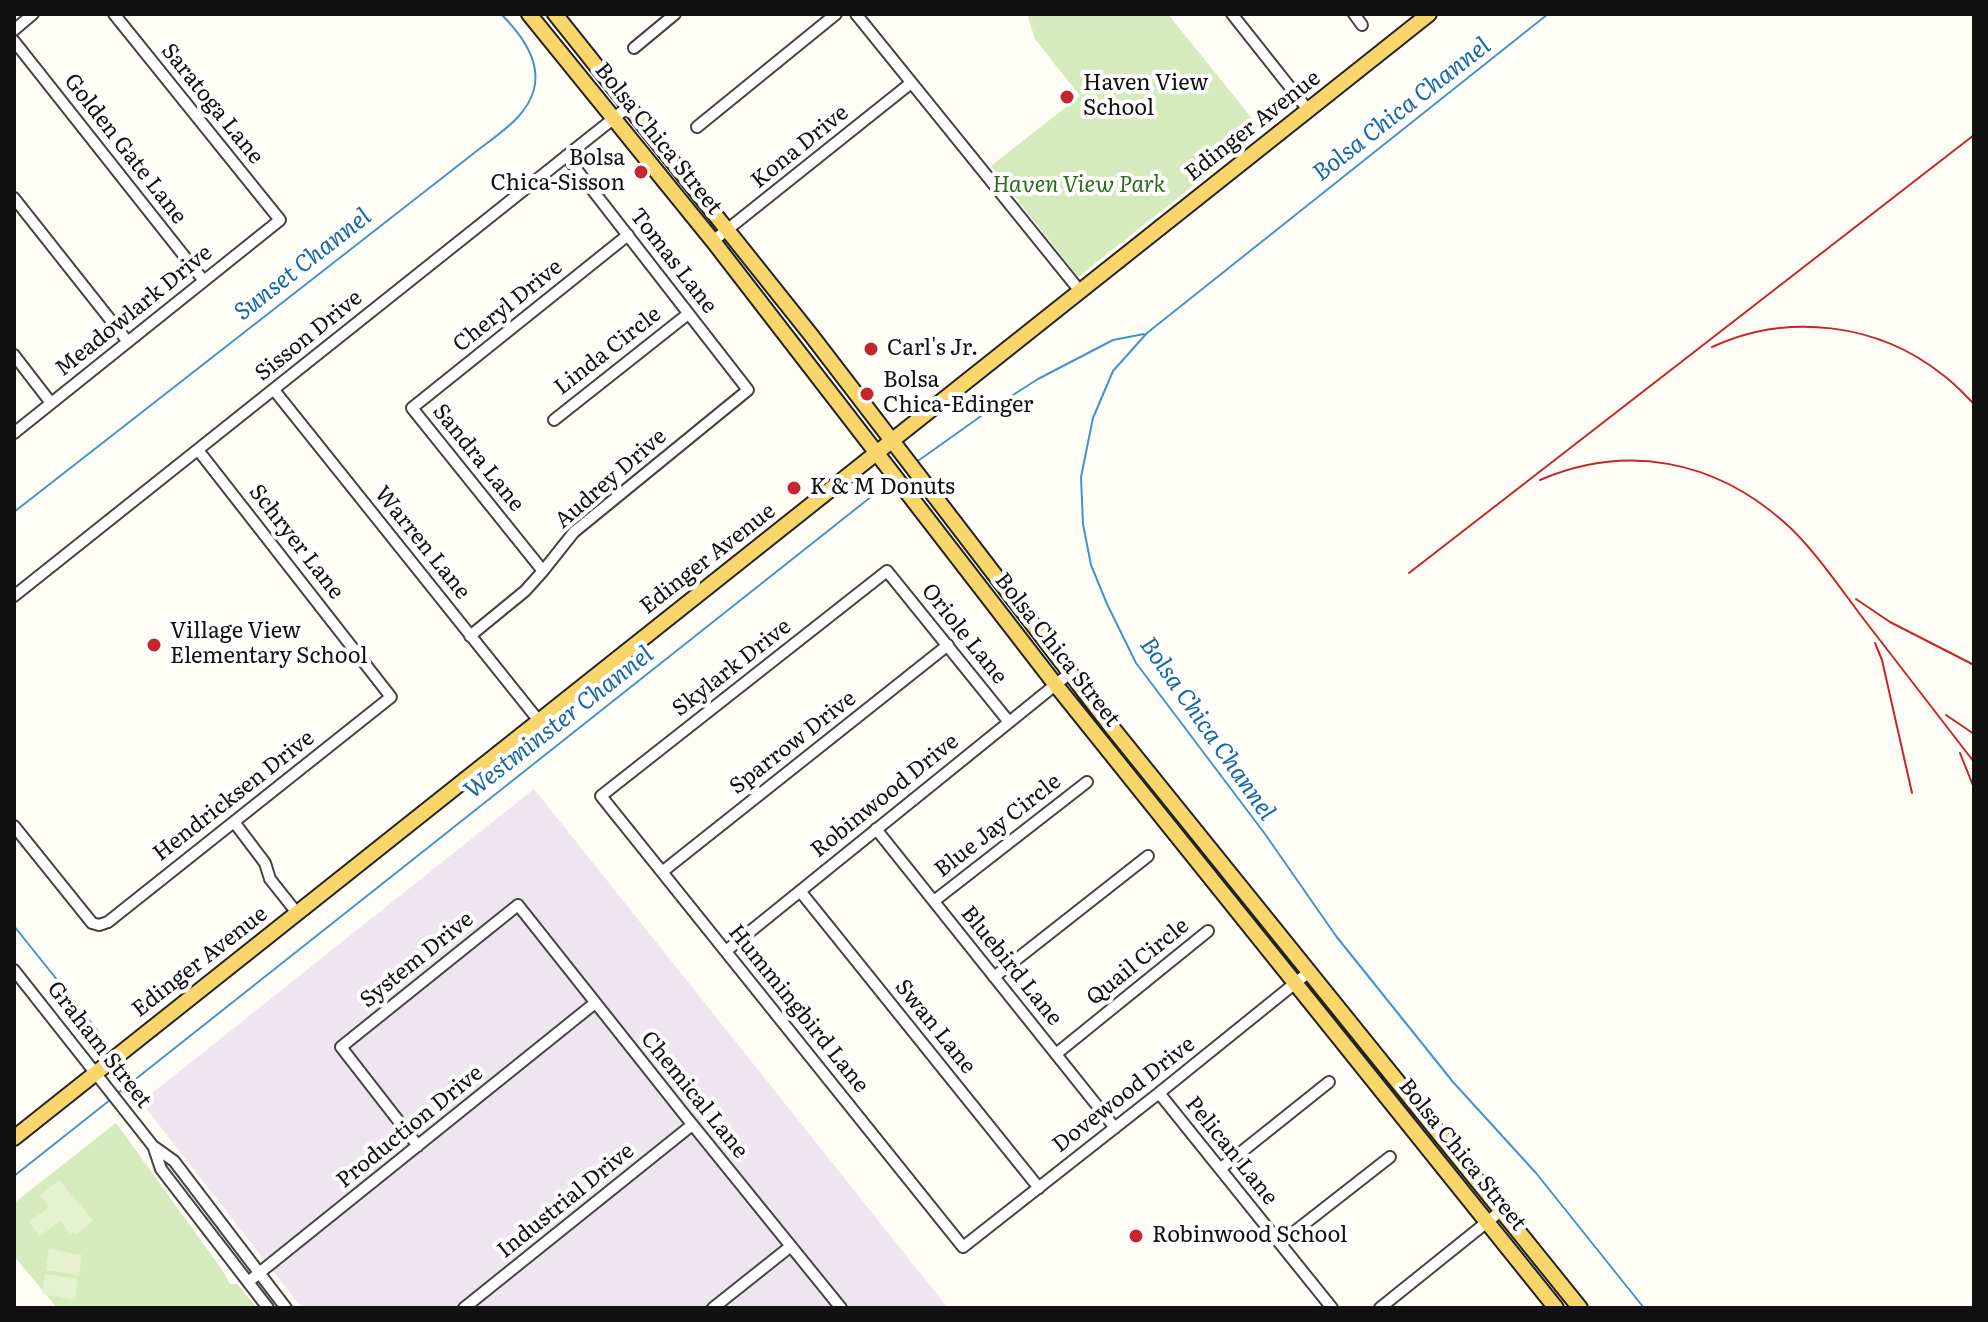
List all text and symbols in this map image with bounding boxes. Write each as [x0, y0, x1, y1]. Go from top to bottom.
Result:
water label: Bolsa Chica Channel [1308, 32, 1496, 188]
street label: Saratoga Lane [155, 38, 269, 170]
street label: Bolsa Chica Street [589, 58, 727, 220]
street label: Edinger Avenue [1180, 65, 1326, 187]
street label: Golden Gate Lane [58, 69, 192, 229]
place label: Haven View School [1083, 71, 1208, 122]
marker: Haven View School [1058, 88, 1076, 106]
street label: Kona Drive [746, 100, 854, 194]
place label: Bolsa Chica-Sisson [490, 146, 625, 198]
marker: Bolsa Chica-Sisson [632, 163, 650, 181]
park label: Haven View Park [993, 173, 1165, 199]
water label: Sunset Channel [229, 203, 377, 327]
street label: Tomas Lane [624, 203, 722, 319]
street label: Meadowlark Drive [50, 240, 218, 382]
street label: Cheryl Drive [448, 254, 568, 358]
street label: Sisson Drive [250, 285, 368, 387]
street label: Linda Circle [550, 301, 666, 401]
place label: Carl's Jr. [887, 336, 978, 362]
marker: Carl's Jr. [862, 340, 880, 358]
place label: Bolsa Chica-Edinger [883, 368, 1033, 420]
marker: Bolsa Chica-Edinger [858, 385, 876, 403]
street label: Sandra Lane [427, 399, 529, 517]
street label: Audrey Drive [550, 424, 672, 534]
place label: K & M Donuts [810, 475, 955, 501]
street label: Schryer Lane [243, 479, 349, 605]
marker: K & M Donuts [785, 479, 803, 497]
street label: Warren Lane [368, 481, 476, 605]
street label: Edinger Avenue [635, 498, 781, 620]
street label: Bolsa Chica Street [989, 568, 1125, 732]
street label: Oriole Lane [916, 578, 1012, 690]
street label: Skylark Drive [668, 614, 796, 722]
place label: Village View Elementary School [170, 619, 368, 670]
water label: Bolsa Chica Channel [1133, 632, 1281, 826]
marker: Village View Elementary School [145, 636, 163, 654]
water label: Westminster Channel [459, 640, 659, 806]
street label: Sparrow Drive [725, 686, 861, 800]
street label: Hendricksen Drive [148, 725, 320, 867]
street label: Robinwood Drive [806, 728, 964, 864]
street label: Blue Jay Circle [930, 769, 1066, 883]
street label: Edinger Avenue [127, 901, 273, 1023]
street label: Bluebird Lane [955, 901, 1067, 1031]
street label: System Drive [355, 906, 479, 1014]
street label: Quail Circle [1082, 913, 1194, 1011]
street label: Hummingbird Lane [722, 920, 874, 1098]
street label: Swan Lane [889, 974, 981, 1080]
street label: Graham Street [41, 976, 157, 1114]
street label: Chemical Lane [635, 1026, 753, 1164]
street label: Dovewood Drive [1048, 1031, 1200, 1159]
street label: Production Drive [332, 1060, 488, 1194]
street label: Bolsa Chica Street [1393, 1074, 1531, 1236]
street label: Pelican Lane [1179, 1091, 1283, 1211]
street label: Industrial Drive [492, 1138, 640, 1264]
place label: Robinwood School [1152, 1223, 1347, 1249]
marker: Robinwood School [1127, 1227, 1145, 1245]

